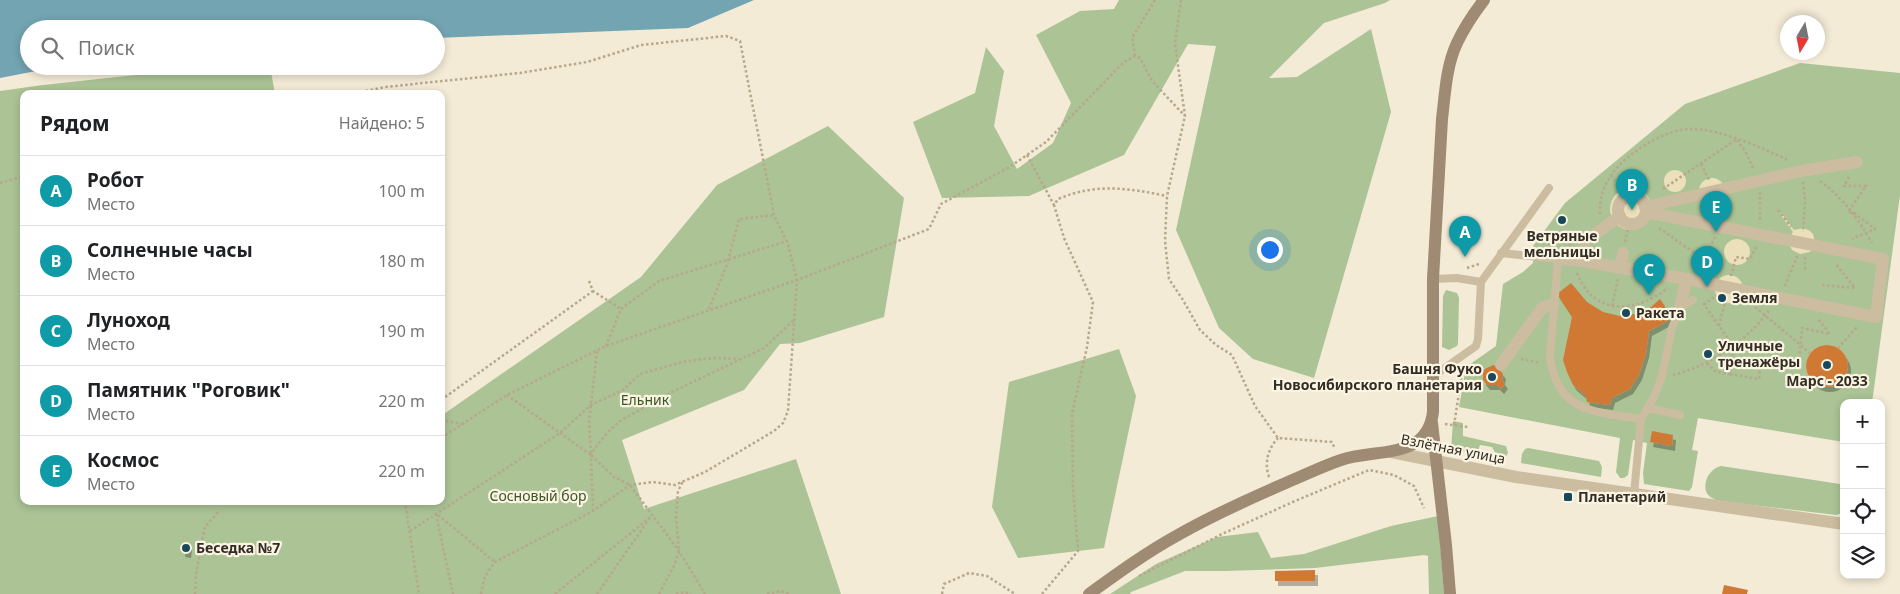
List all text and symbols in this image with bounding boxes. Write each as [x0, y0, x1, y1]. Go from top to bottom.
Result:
north arrow [1780, 15, 1825, 60]
search box [20, 20, 445, 75]
icon: search [38, 34, 66, 62]
text: Поиск [78, 35, 134, 61]
text: Рядом [40, 109, 110, 137]
text: Найдено: 5 [339, 112, 425, 134]
text: Робот [87, 167, 144, 193]
pin: B [1616, 169, 1648, 210]
text: A [50, 180, 62, 202]
text: 100 m [378, 180, 425, 202]
pin: E [1700, 191, 1732, 232]
text: Место [87, 193, 135, 215]
marker: Ветряные мельницы [1556, 214, 1568, 226]
pin: A [1449, 216, 1481, 257]
place label: Ветряные мельницы [1524, 226, 1600, 261]
text: Солнечные часы [87, 237, 253, 263]
your location [1257, 237, 1283, 263]
pin: D [1691, 246, 1723, 287]
text: B [51, 250, 61, 272]
text: 180 m [378, 250, 425, 272]
pin: C [1633, 254, 1665, 295]
text: Место [87, 263, 135, 285]
place label: Земля [1732, 288, 1777, 307]
marker: Земля [1716, 292, 1728, 304]
place label: Ракета [1636, 303, 1685, 322]
text: Луноход [87, 307, 170, 333]
marker: Ракета [1620, 307, 1632, 319]
text: C [51, 320, 61, 342]
text: 190 m [378, 320, 425, 342]
text: Место [87, 333, 135, 355]
place label: Уличные тренажёры [1718, 336, 1800, 371]
marker: Уличные тренажёры [1702, 348, 1714, 360]
place label: Башня Фуко Новосибирского планетария [1273, 359, 1482, 394]
marker: Марс - 2033 [1821, 359, 1833, 371]
marker: Башня Фуко Новосибирского планетария [1486, 371, 1498, 383]
place label: Марс - 2033 [1786, 371, 1868, 390]
text: Памятник "Роговик" [87, 377, 290, 403]
text: D [50, 390, 62, 412]
text: 220 m [378, 390, 425, 412]
park label: Ельник [621, 390, 670, 409]
map controls [1840, 399, 1885, 579]
button: + [1840, 399, 1885, 444]
text: Место [87, 403, 135, 425]
street label: Взлётная улица [1399, 429, 1507, 468]
button: − [1840, 444, 1885, 489]
text: Космос [87, 447, 159, 473]
text: E [52, 460, 60, 482]
text: 220 m [378, 460, 425, 482]
text: Место [87, 473, 135, 495]
park label: Сосновый бор [489, 486, 587, 505]
place label: Планетарий [1578, 487, 1666, 506]
button: locate [1840, 489, 1885, 534]
marker: Планетарий [1562, 491, 1574, 503]
button: layers [1840, 534, 1885, 579]
place label: Беседка №7 [196, 538, 280, 557]
marker: Беседка №7 [180, 542, 192, 554]

